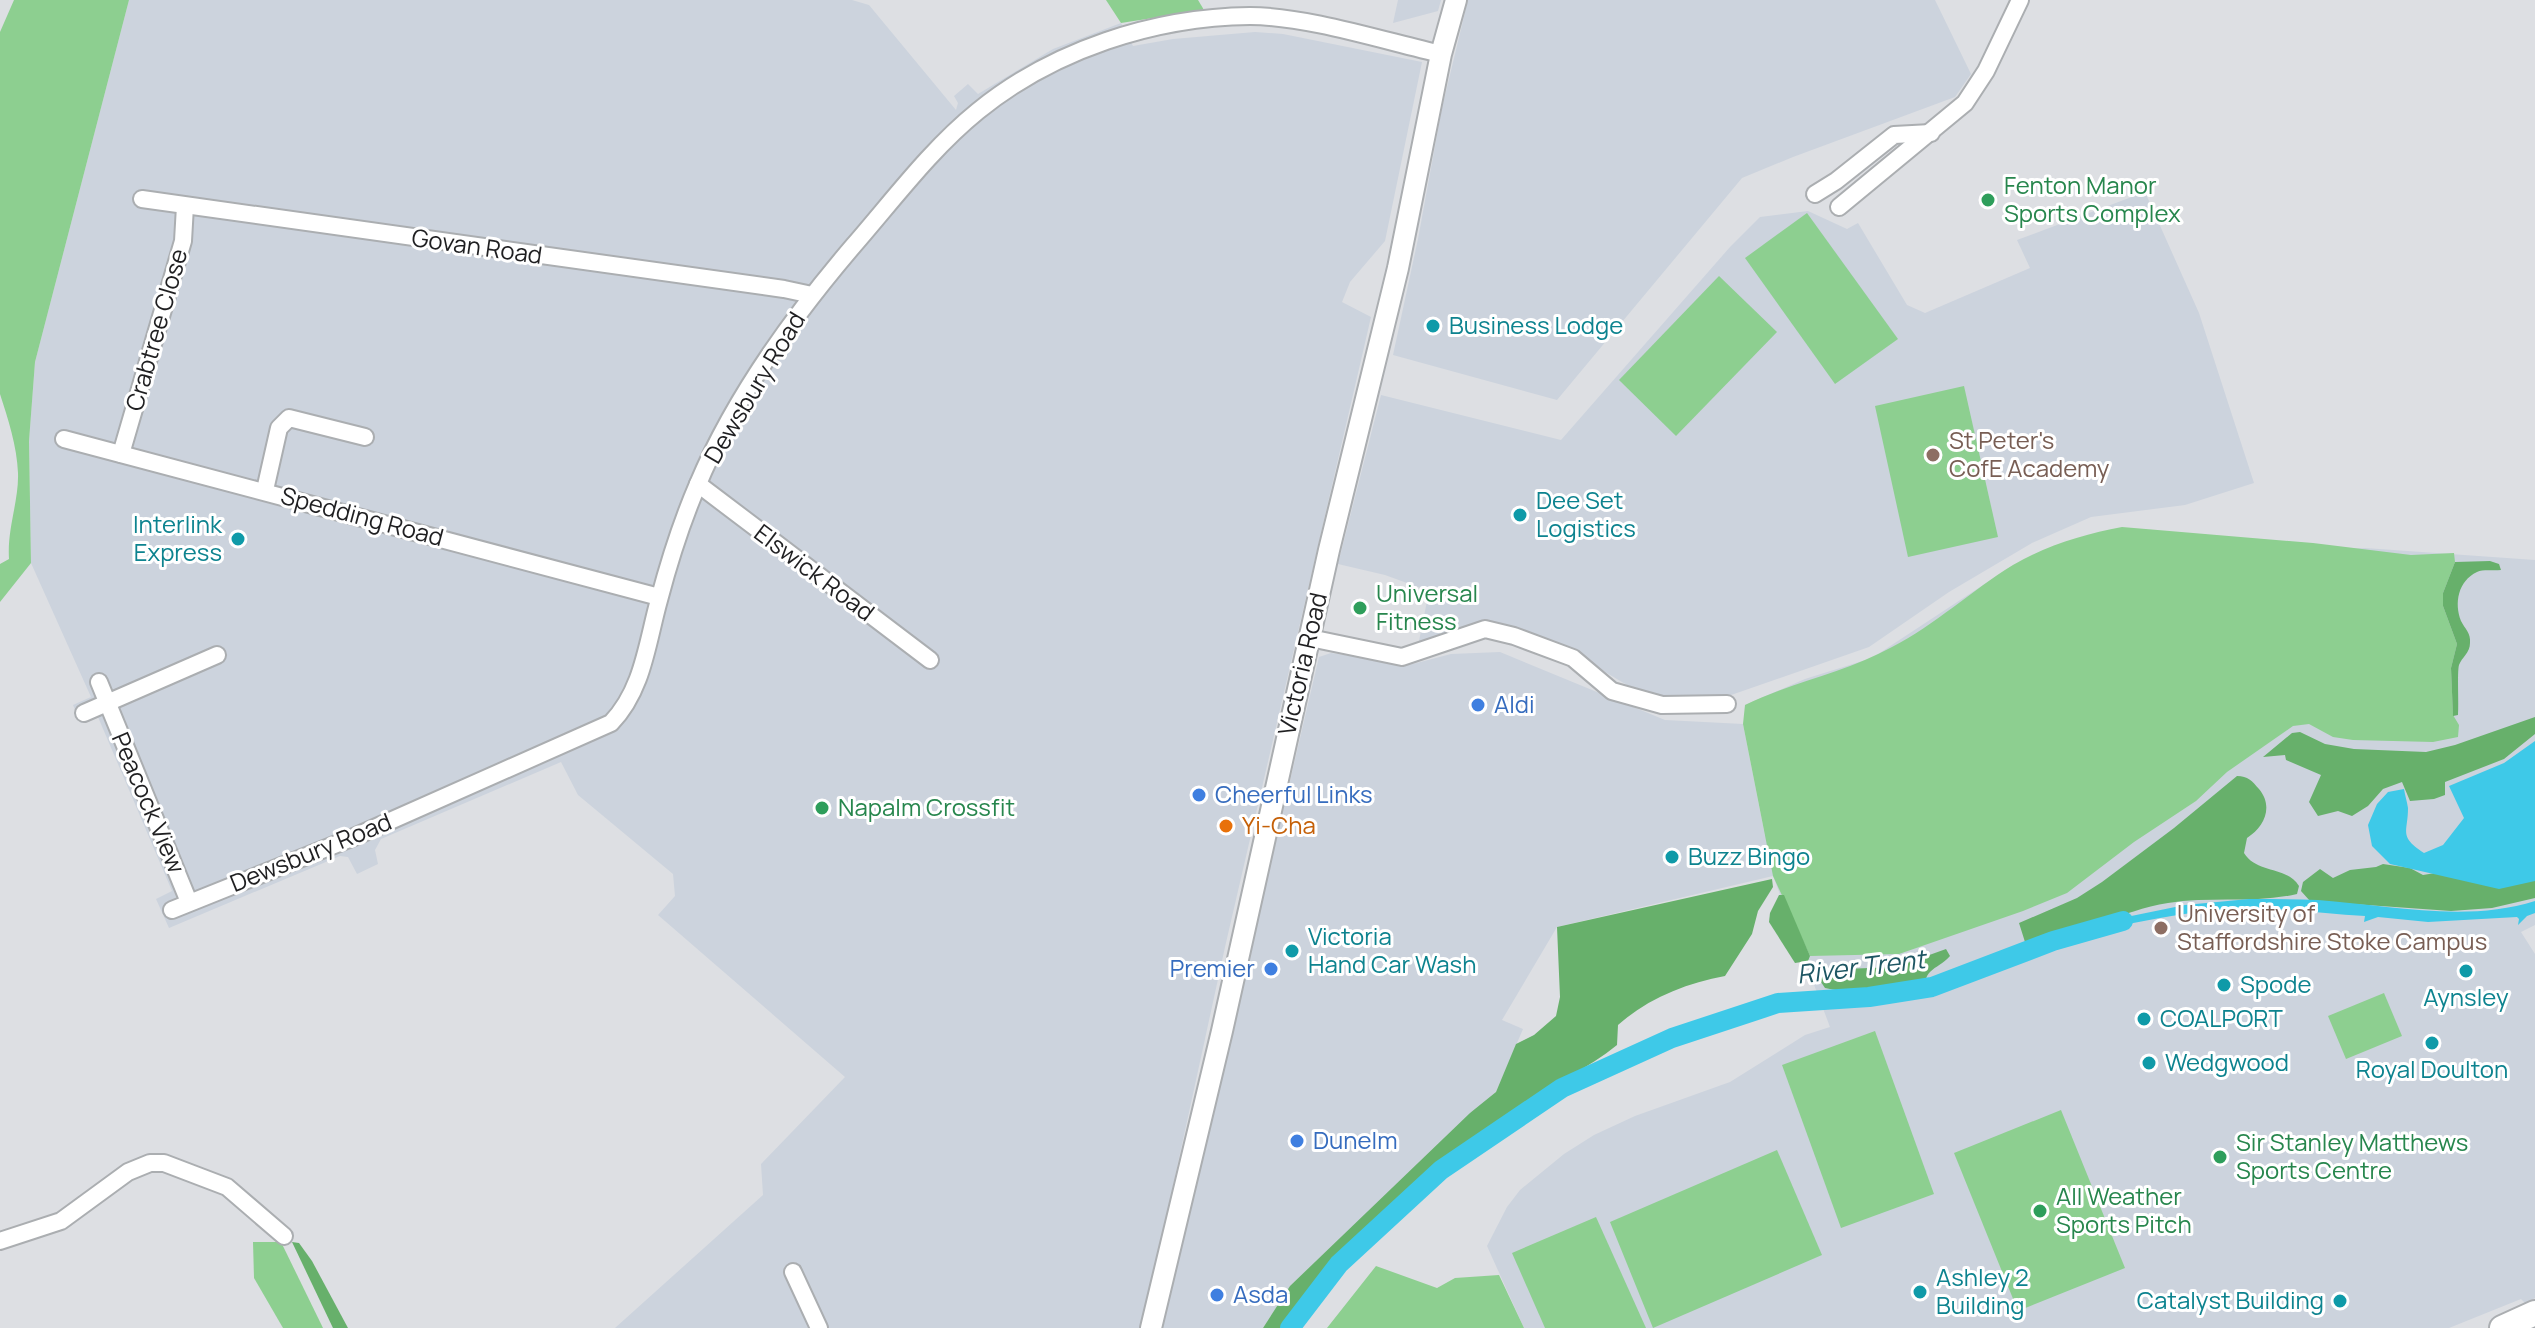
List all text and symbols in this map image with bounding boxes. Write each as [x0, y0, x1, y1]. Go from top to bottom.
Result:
place label: Fenton Manor Sports Complex [2004, 168, 2181, 229]
marker: Fenton Manor Sports Complex [1979, 191, 1997, 209]
street label: Govan Road [410, 220, 545, 271]
street label: Crabtree Close [117, 245, 194, 415]
street label: Dewsbury Road [695, 305, 812, 469]
place label: Business Lodge [1449, 308, 1623, 341]
marker: Business Lodge [1424, 317, 1442, 335]
place label: St Peter's CofE Academy [1949, 423, 2110, 484]
marker: St Peter's CofE Academy [1924, 446, 1942, 464]
street label: Spedding Road [277, 478, 447, 553]
place label: Dee Set Logistics [1536, 483, 1636, 544]
marker: Dee Set Logistics [1511, 506, 1529, 524]
place label: Interlink Express [133, 507, 223, 568]
street label: Elswick Road [748, 516, 882, 628]
marker: Interlink Express [229, 530, 247, 548]
place label: Universal Fitness [1376, 576, 1478, 637]
street label: Victoria Road [1269, 589, 1334, 738]
marker: Universal Fitness [1351, 599, 1369, 617]
place label: Aldi [1494, 687, 1535, 720]
marker: Aldi [1469, 696, 1487, 714]
street label: Peacock View [105, 727, 194, 878]
place label: Cheerful Links [1215, 777, 1373, 810]
marker: Cheerful Links [1190, 786, 1208, 804]
place label: Napalm Crossfit [838, 790, 1015, 823]
marker: Napalm Crossfit [813, 799, 831, 817]
street label: Dewsbury Road [225, 804, 396, 899]
place label: Yi-Cha [1242, 808, 1316, 841]
marker: Yi-Cha [1217, 817, 1235, 835]
place label: Buzz Bingo [1688, 839, 1810, 872]
marker: Buzz Bingo [1663, 848, 1681, 866]
place label: University of Staffordshire Stoke Campus [2177, 896, 2487, 957]
place label: Victoria Hand Car Wash [1308, 919, 1476, 980]
marker: University of Staffordshire Stoke Campus [2152, 919, 2170, 937]
water label: River Trent [1795, 940, 1930, 992]
marker: Victoria Hand Car Wash [1283, 942, 1301, 960]
place label: Premier [1170, 951, 1255, 984]
marker: Premier [1262, 960, 1280, 978]
marker: Aynsley [2457, 962, 2475, 980]
place label: Spode [2240, 967, 2311, 1000]
marker: Spode [2215, 976, 2233, 994]
place label: Aynsley [2423, 980, 2509, 1013]
place label: COALPORT [2160, 1001, 2284, 1034]
marker: COALPORT [2135, 1010, 2153, 1028]
marker: Royal Doulton [2423, 1034, 2441, 1052]
place label: Wedgwood [2165, 1045, 2289, 1078]
place label: Royal Doulton [2356, 1052, 2508, 1085]
marker: Wedgwood [2140, 1054, 2158, 1072]
place label: Dunelm [1313, 1123, 1398, 1156]
place label: Sir Stanley Matthews Sports Centre [2236, 1125, 2468, 1186]
marker: Dunelm [1288, 1132, 1306, 1150]
marker: Sir Stanley Matthews Sports Centre [2211, 1148, 2229, 1166]
place label: All Weather Sports Pitch [2056, 1179, 2192, 1240]
marker: All Weather Sports Pitch [2031, 1202, 2049, 1220]
place label: Ashley 2 Building [1936, 1260, 2029, 1321]
place label: Asda [1233, 1277, 1288, 1310]
marker: Ashley 2 Building [1911, 1283, 1929, 1301]
place label: Catalyst Building [2137, 1283, 2324, 1316]
marker: Asda [1208, 1286, 1226, 1304]
marker: Catalyst Building [2331, 1292, 2349, 1310]

